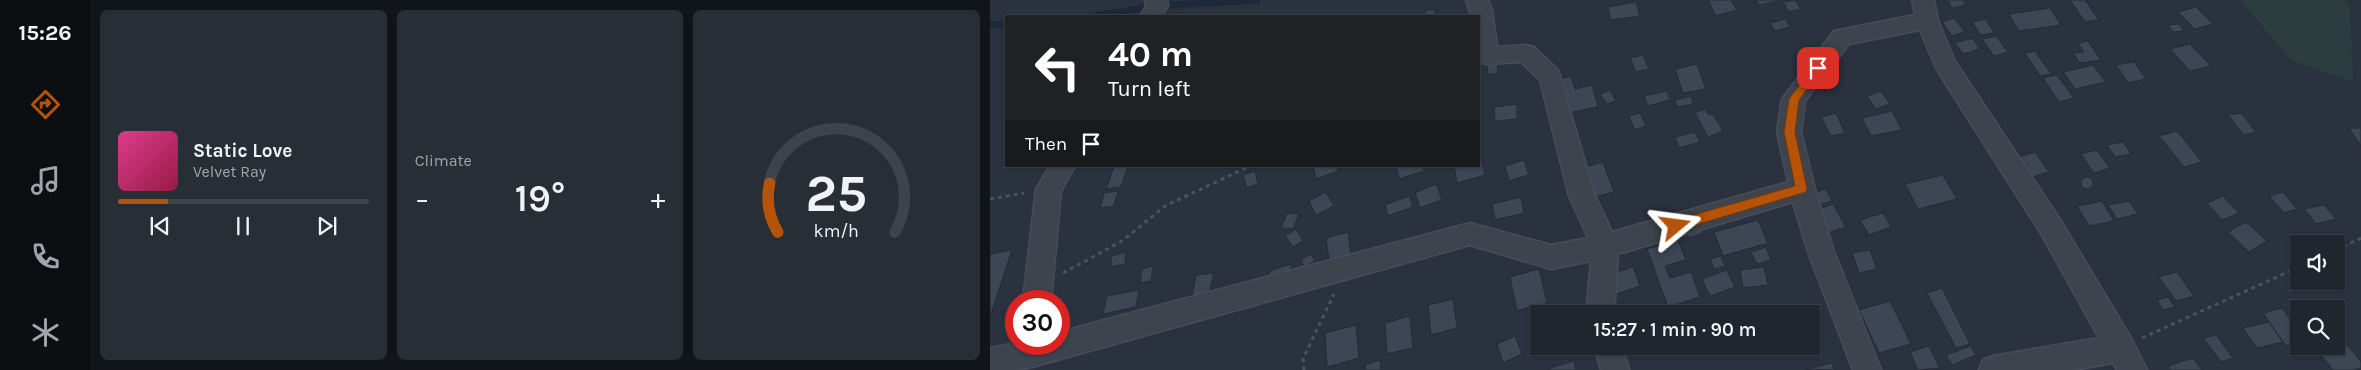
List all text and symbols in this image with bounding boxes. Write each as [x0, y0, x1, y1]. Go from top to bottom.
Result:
text: 15:26 [18, 20, 72, 46]
text: 40 m [1108, 34, 1193, 75]
icon: left [1025, 35, 1090, 100]
pin [1797, 47, 1839, 89]
icon: arrive [1804, 54, 1832, 82]
text: Turn left [1108, 76, 1191, 102]
icon: directions [28, 87, 63, 122]
icon: arrive [1077, 130, 1105, 158]
text: Then [1025, 133, 1067, 155]
text: Static Love [193, 140, 292, 162]
text: Climate [415, 151, 472, 170]
text: Velvet Ray [193, 162, 266, 181]
icon: music [28, 163, 63, 198]
text: 25 [806, 163, 868, 224]
text: 19° [515, 176, 565, 221]
text: − [415, 182, 429, 215]
text: + [651, 182, 665, 215]
position arrow [1649, 199, 1701, 251]
icon: previous [146, 212, 174, 240]
icon: pause [229, 212, 257, 240]
icon: next [313, 212, 341, 240]
text: km/h [814, 221, 859, 242]
map controls [2290, 235, 2345, 355]
button: sound [2290, 235, 2345, 290]
icon: phone [28, 239, 63, 274]
speed limit sign: 30 [1005, 290, 1070, 355]
button: search [2290, 300, 2345, 355]
icon: climate [28, 315, 63, 350]
text: 15:27 · 1 min · 90 m [1594, 319, 1756, 341]

